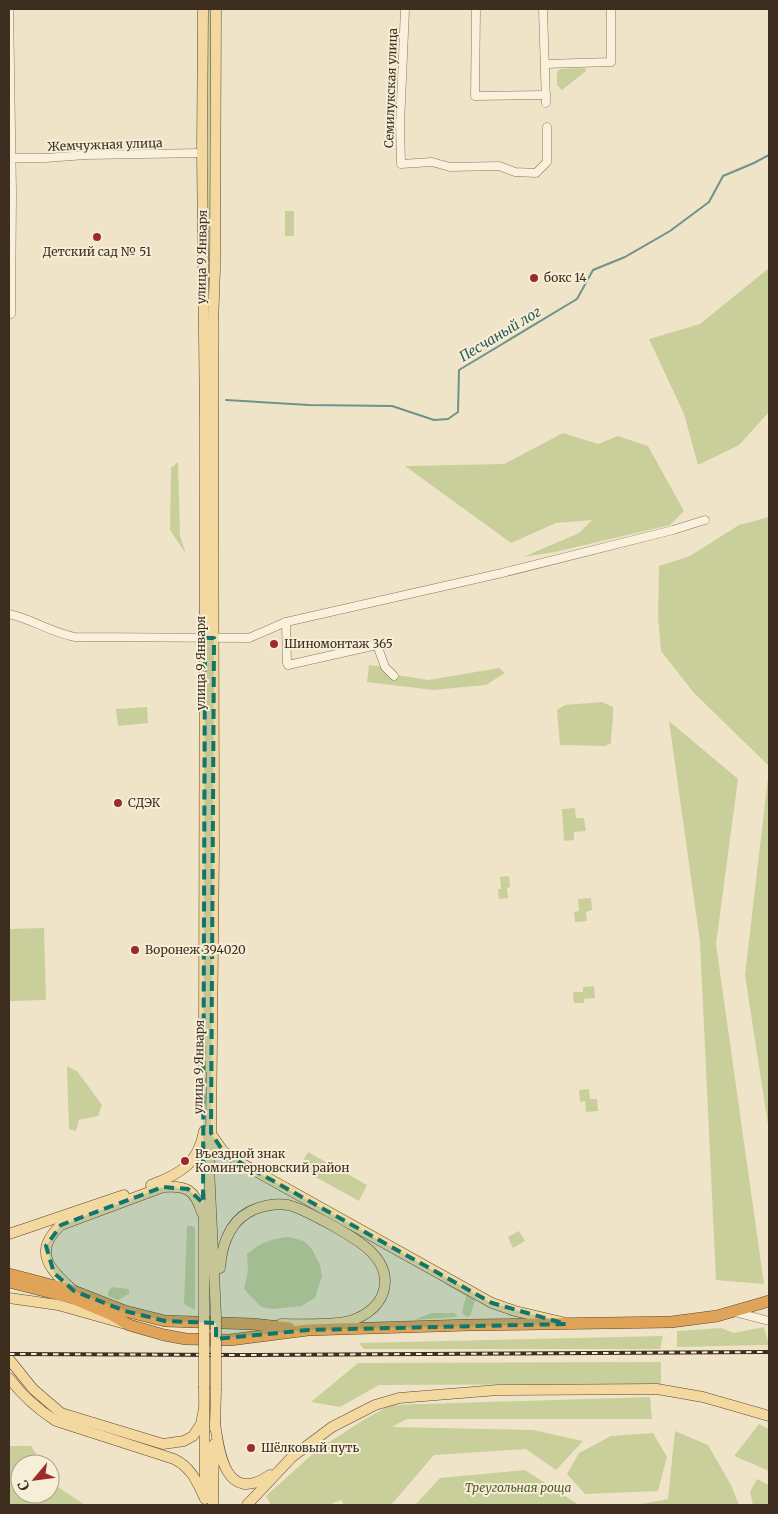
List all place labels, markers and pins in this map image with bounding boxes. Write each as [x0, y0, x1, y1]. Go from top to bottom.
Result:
marker: Детский сад № 51 [91, 231, 103, 243]
place label: Детский сад № 51 [43, 244, 152, 259]
place label: бокс 14 [544, 270, 587, 285]
marker: бокс 14 [528, 272, 540, 284]
place label: Шиномонтаж 365 [284, 636, 393, 651]
marker: Шиномонтаж 365 [268, 638, 280, 650]
place label: СДЭК [128, 795, 161, 810]
marker: СДЭК [112, 797, 124, 809]
place label: Воронеж 394020 [145, 942, 246, 957]
marker: Воронеж 394020 [129, 944, 141, 956]
place label: Въездной знак Коминтерновский район [195, 1146, 350, 1175]
marker: Въездной знак Коминтерновский район [179, 1155, 191, 1167]
place label: Шёлковый путь [261, 1440, 360, 1455]
marker: Шёлковый путь [245, 1442, 257, 1454]

